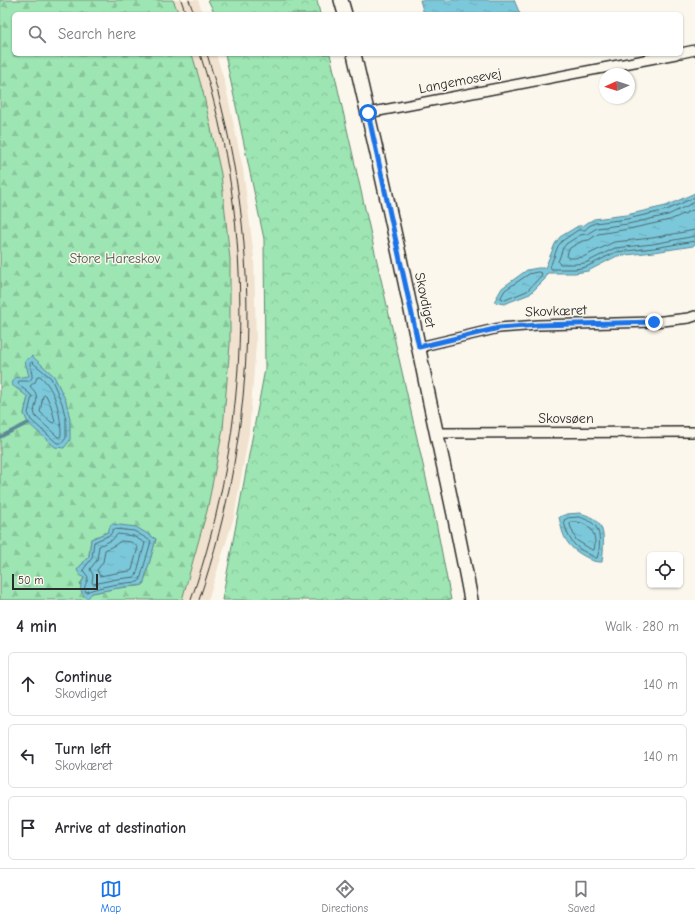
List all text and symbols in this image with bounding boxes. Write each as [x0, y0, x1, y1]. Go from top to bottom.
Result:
search box [12, 12, 683, 56]
icon: search [26, 23, 48, 45]
text: Search here [58, 25, 136, 43]
street label: Langemosevej [417, 65, 503, 97]
north arrow [599, 68, 635, 104]
route start [359, 104, 377, 122]
park label: Store Hareskov [70, 250, 161, 267]
street label: Skovdiget [411, 271, 439, 330]
street label: Skovkæret [525, 301, 588, 321]
route end [645, 313, 663, 331]
street label: Skovsøen [538, 410, 594, 427]
map controls [647, 552, 683, 588]
button: locate [647, 552, 683, 588]
scale bar [12, 572, 98, 591]
text: 50 m [18, 574, 43, 587]
text: 4 min [16, 617, 57, 636]
text: Walk · 280 m [605, 619, 679, 634]
text: Continue [55, 668, 112, 686]
icon: ahead [17, 673, 39, 695]
text: 140 m [644, 677, 678, 692]
text: Skovdiget [55, 686, 107, 701]
text: Turn left [55, 740, 111, 758]
icon: left [17, 745, 39, 767]
text: 140 m [644, 749, 678, 764]
text: Skovkæret [55, 758, 112, 773]
icon: arrive [17, 817, 39, 839]
text: Arrive at destination [55, 819, 186, 837]
tab: Map [100, 878, 122, 915]
tab: Directions [322, 878, 368, 915]
tab: Saved [568, 878, 595, 915]

